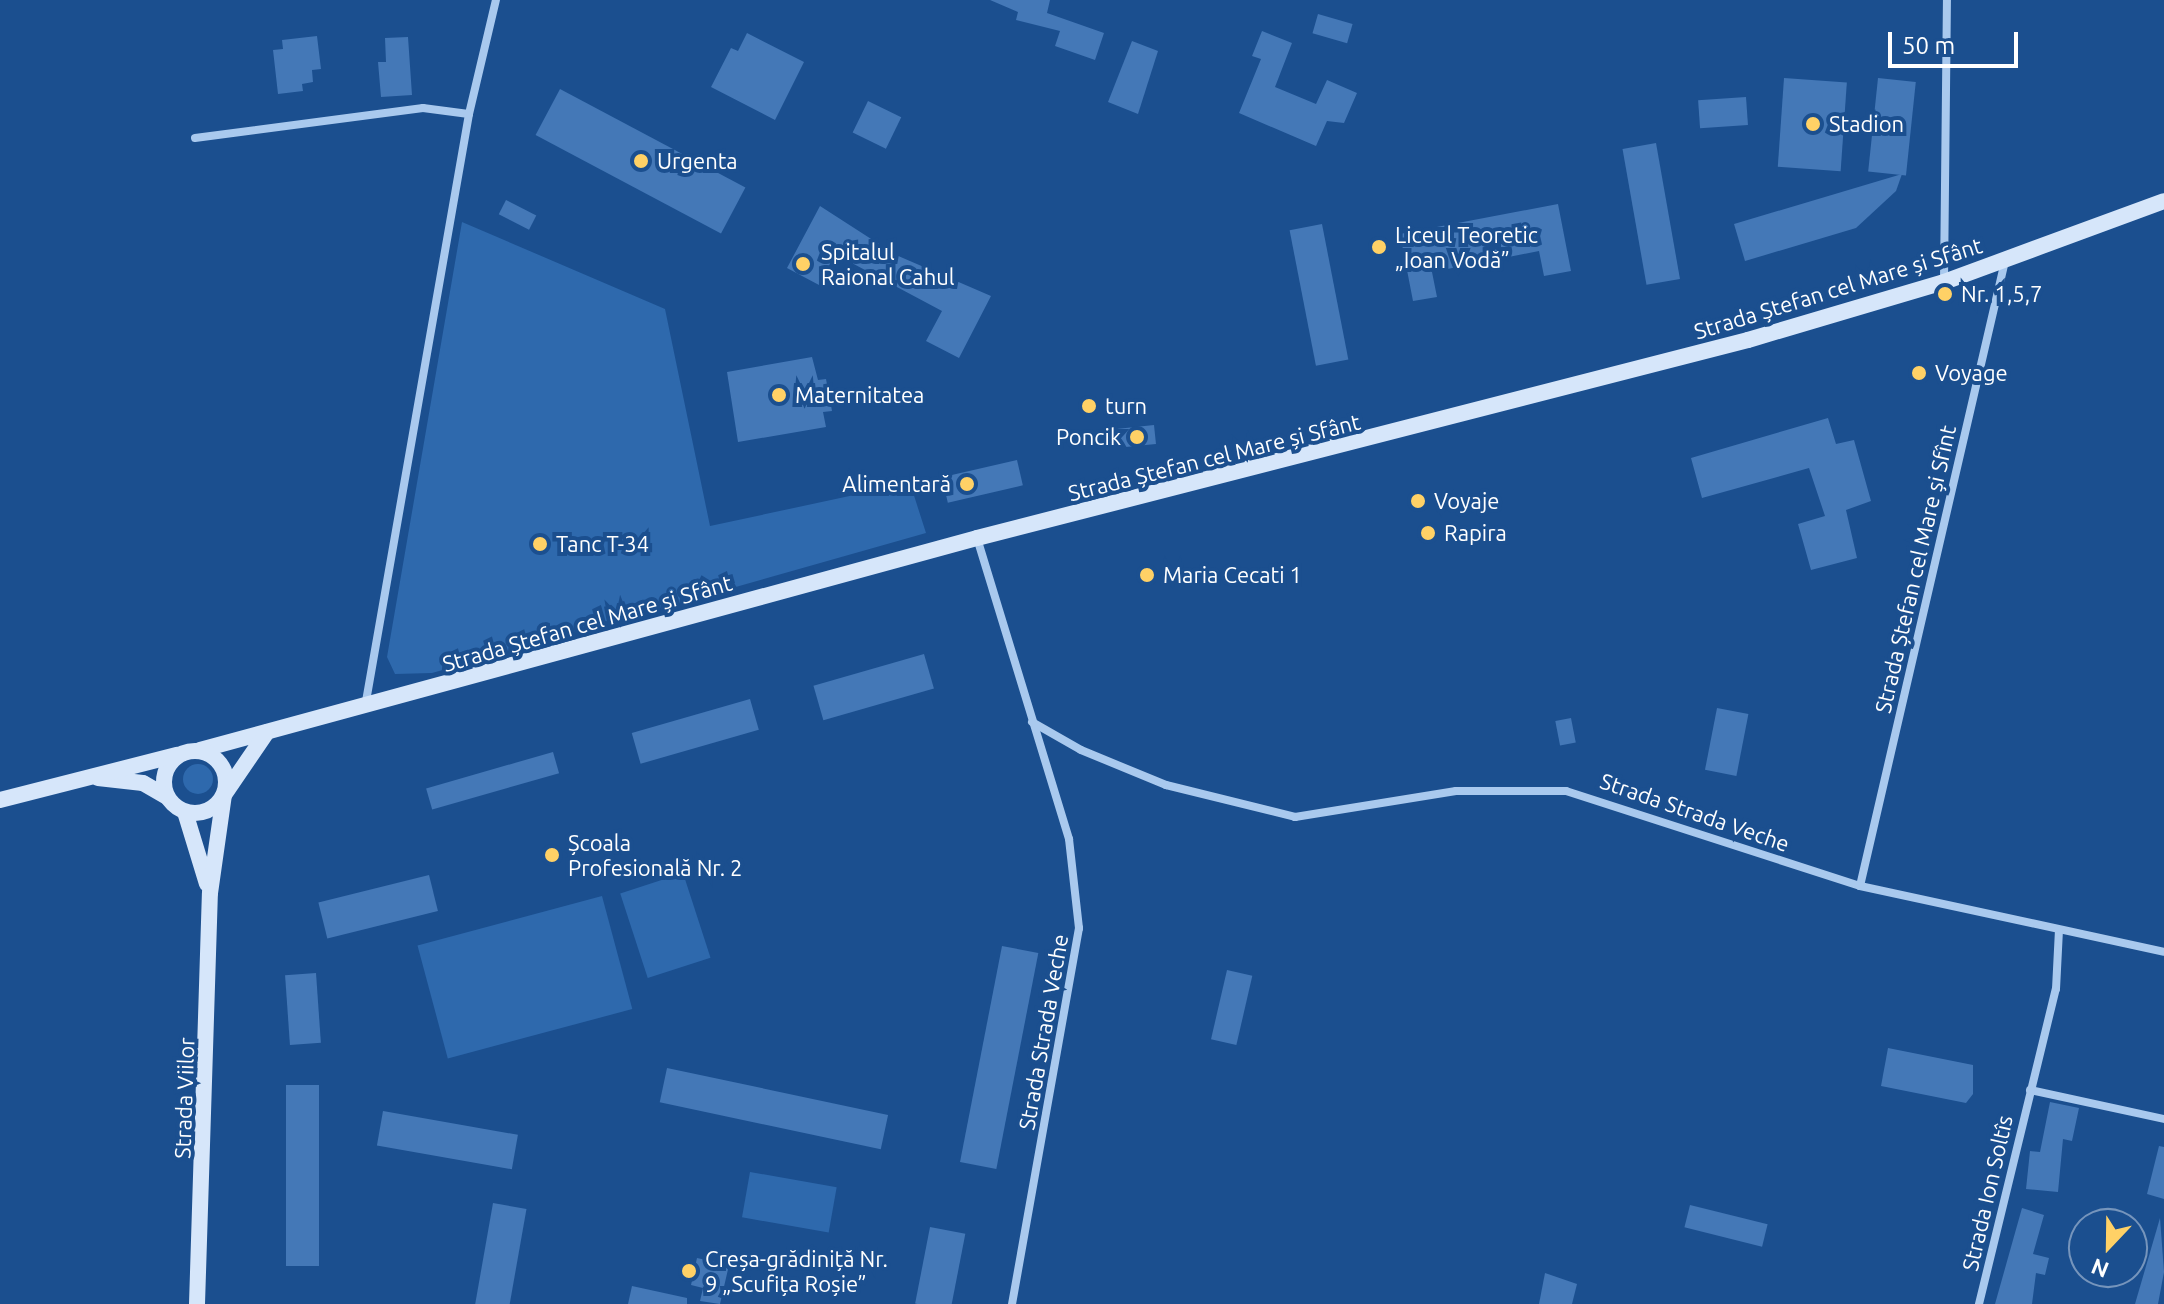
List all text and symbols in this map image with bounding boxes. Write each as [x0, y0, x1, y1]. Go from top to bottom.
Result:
scale bar [1892, 16, 2022, 66]
text: 50 m [1902, 32, 1955, 59]
place label: Stadion [1829, 111, 1904, 137]
marker: Stadion [1804, 115, 1822, 133]
place label: Urgenta [657, 148, 738, 174]
marker: Urgenta [632, 152, 650, 170]
place label: Liceul Teoretic „Ioan Vodă” [1395, 221, 1538, 272]
street label: Strada Ștefan cel Mare și Sfânt [1691, 232, 1985, 344]
place label: Spitalul Raional Cahul [821, 238, 955, 290]
marker: Liceul Teoretic „Ioan Vodă” [1370, 238, 1388, 256]
marker: Spitalul Raional Cahul [792, 253, 814, 275]
place label: Nr. 1,5,7 [1961, 281, 2043, 307]
marker: Nr. 1,5,7 [1936, 285, 1954, 303]
place label: Voyage [1935, 360, 2008, 386]
marker: Voyage [1910, 364, 1928, 382]
place label: Maternitatea [795, 382, 924, 408]
marker: Maternitatea [770, 386, 788, 404]
place label: turn [1105, 393, 1147, 419]
marker: turn [1080, 397, 1098, 415]
street label: Strada Ștefan cel Mare și Sfânt [1065, 408, 1363, 506]
street label: Strada Ștefan cel Mare și Sfînt [1869, 422, 1961, 716]
place label: Poncik [1056, 424, 1121, 450]
marker: Poncik [1128, 428, 1146, 446]
place label: Alimentară [842, 471, 951, 497]
marker: Alimentară [958, 475, 976, 493]
place label: Voyaje [1434, 488, 1499, 514]
marker: Voyaje [1409, 492, 1427, 510]
place label: Rapira [1444, 520, 1507, 546]
marker: Rapira [1419, 524, 1437, 542]
place label: Tanc T-34 [556, 531, 649, 557]
marker: Tanc T-34 [531, 535, 549, 553]
place label: Maria Cecati 1 [1163, 562, 1302, 588]
marker: Maria Cecati 1 [1138, 566, 1156, 584]
street label: Strada Ștefan cel Mare și Sfânt [439, 569, 735, 677]
street label: Strada Strada Veche [1597, 767, 1793, 857]
place label: Școala Profesională Nr. 2 [568, 829, 743, 880]
marker: Școala Profesională Nr. 2 [543, 846, 561, 864]
street label: Strada Strada Veche [1013, 932, 1073, 1132]
street label: Strada Viilor [169, 1037, 199, 1159]
street label: Strada Ion Soltîs [1956, 1113, 2018, 1273]
north arrow [2068, 1208, 2148, 1288]
place label: Creșa-grădiniță Nr. 9 „Scufița Roșie” [705, 1245, 888, 1296]
text: N [2087, 1254, 2112, 1284]
marker: Creșa-grădiniță Nr. 9 „Scufița Roșie” [680, 1262, 698, 1280]

